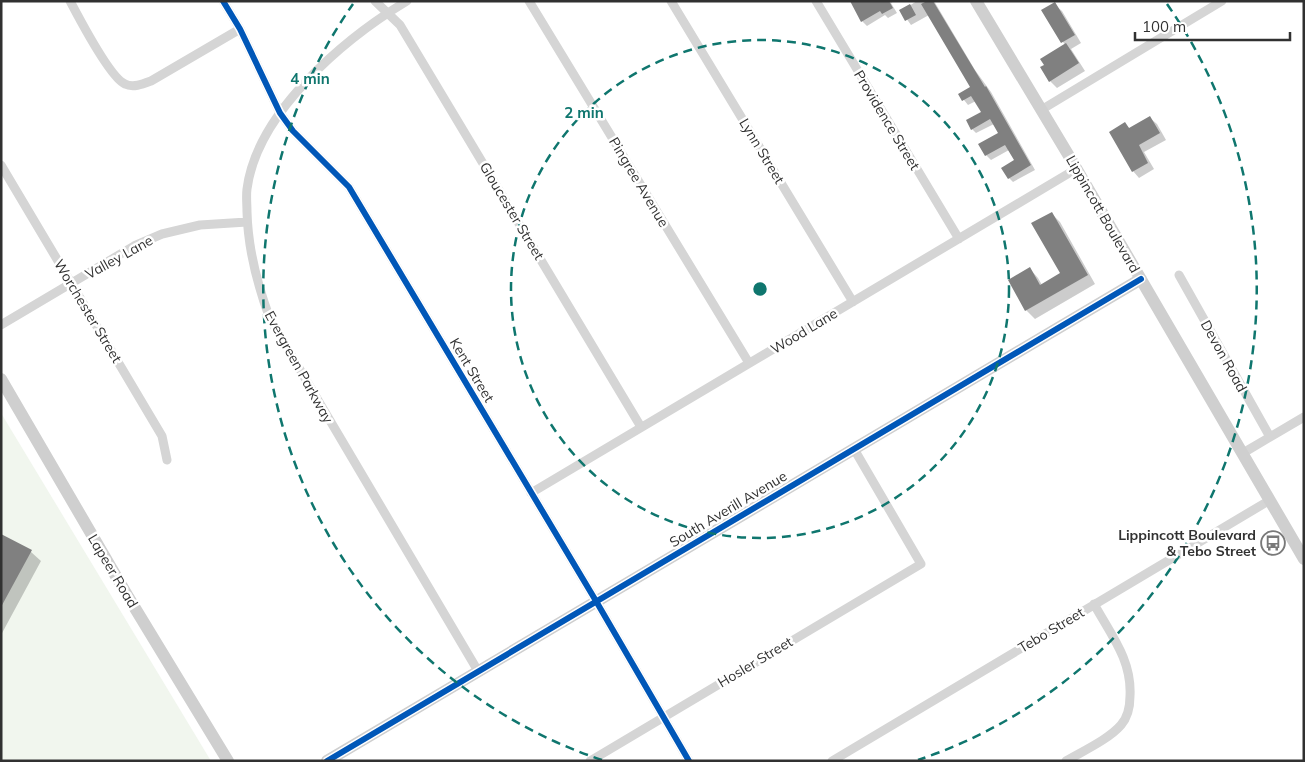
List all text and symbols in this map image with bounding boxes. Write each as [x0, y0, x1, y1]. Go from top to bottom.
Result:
scale bar [1135, 10, 1290, 42]
text: 100 m [1142, 17, 1186, 36]
street label: Providence Street [850, 67, 924, 173]
text: 4 min [290, 69, 330, 88]
text: 2 min [564, 103, 604, 122]
street label: Lynn Street [735, 115, 789, 187]
street label: Pingree Avenue [605, 134, 673, 230]
street label: Lippincott Boulevard [1062, 152, 1144, 276]
street label: Gloucester Street [476, 159, 548, 263]
street label: Valley Lane [82, 231, 156, 283]
street label: Worchester Street [50, 256, 126, 366]
centre of rings [751, 280, 769, 298]
street label: Wood Lane [767, 304, 841, 358]
street label: Evergreen Parkway [261, 308, 338, 427]
street label: Devon Road [1197, 317, 1251, 395]
street label: Kent Street [446, 335, 498, 405]
street label: South Averill Avenue [666, 467, 790, 551]
place label: Lippincott Boulevard & Tebo Street [1118, 526, 1257, 560]
bus stop icon: Lippincott Boulevard & Tebo Street [1260, 530, 1286, 556]
street label: Lapeer Road [84, 531, 142, 611]
street label: Tebo Street [1015, 603, 1087, 657]
street label: Hosler Street [714, 633, 796, 691]

